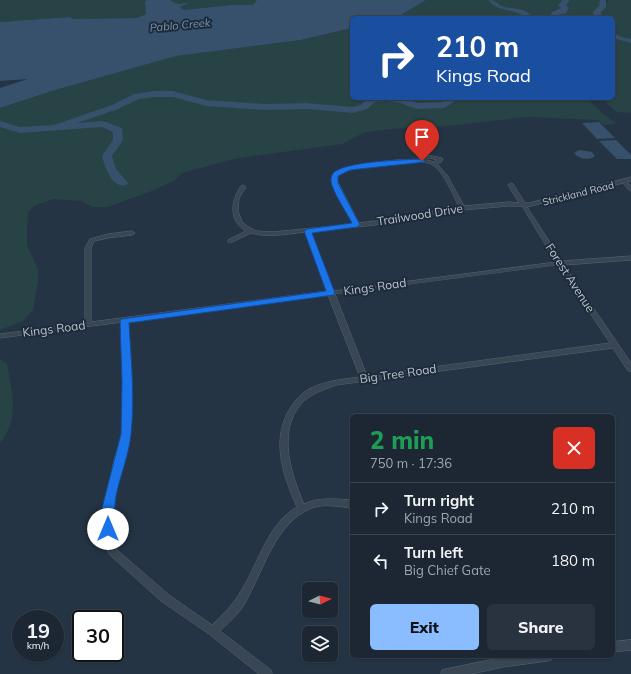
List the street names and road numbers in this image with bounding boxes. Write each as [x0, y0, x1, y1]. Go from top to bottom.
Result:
street label: Strickland Road [541, 178, 615, 209]
street label: Trailwood Drive [376, 200, 464, 229]
street label: Forest Avenue [543, 240, 598, 315]
street label: Kings Road [343, 275, 407, 298]
street label: Kings Road [22, 317, 86, 340]
street label: Big Tree Road [358, 361, 437, 386]

